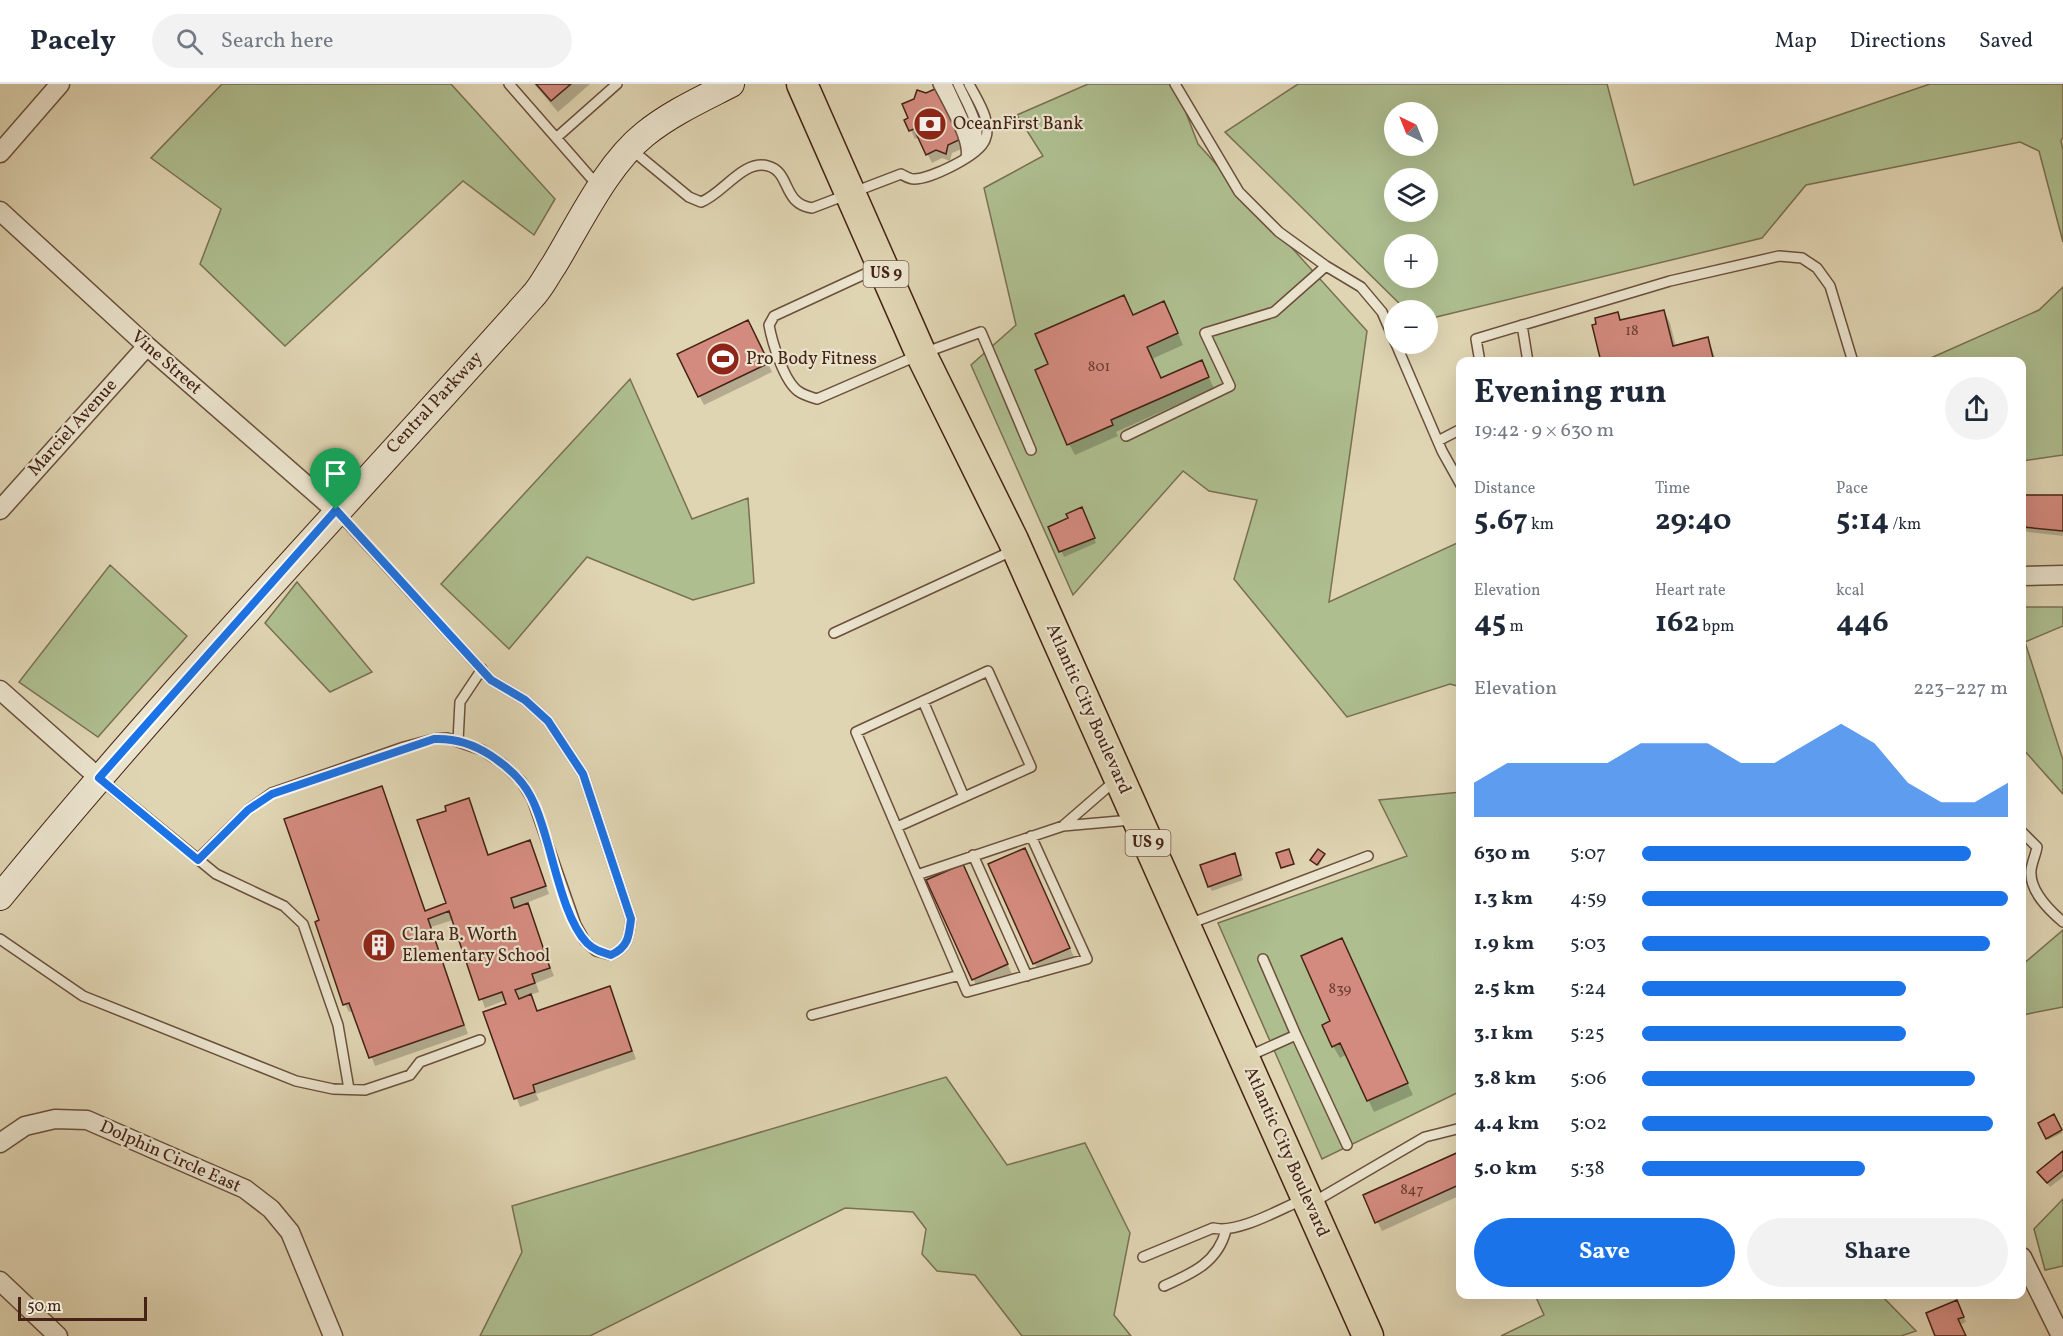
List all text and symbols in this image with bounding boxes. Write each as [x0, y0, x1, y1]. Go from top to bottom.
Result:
search box [152, 14, 572, 68]
text: Pacely [30, 22, 116, 61]
icon: search [173, 25, 206, 58]
text: Search here [221, 26, 334, 57]
text: Map [1775, 27, 1817, 56]
text: Directions [1850, 27, 1946, 56]
text: Saved [1979, 27, 2033, 56]
north arrow [1384, 102, 1438, 156]
map controls [1384, 102, 1438, 354]
bank icon: OceanFirst Bank [912, 106, 948, 142]
place label: OceanFirst Bank [953, 112, 1084, 137]
button: layers [1384, 168, 1438, 222]
button: + [1384, 234, 1438, 288]
road number: US 9 [864, 261, 908, 287]
button: − [1384, 300, 1438, 354]
house number: 18 [1625, 321, 1639, 342]
street label: Vine Street [125, 325, 207, 401]
sports icon: Pro Body Fitness [705, 341, 741, 377]
street label: Central Parkway [381, 346, 489, 460]
place label: Pro Body Fitness [746, 347, 877, 372]
house number: 801 [1088, 357, 1110, 378]
text: Evening run [1474, 371, 1667, 417]
street label: Marciel Avenue [23, 374, 123, 482]
button: share [1945, 377, 2008, 440]
text: 19:42 · 9 × 630 m [1474, 417, 1614, 445]
pin [310, 448, 361, 510]
icon: arrive [319, 457, 352, 490]
text: Distance [1474, 478, 1535, 500]
text: Time [1655, 478, 1690, 500]
text: Pace [1836, 478, 1868, 500]
text: 5.67 [1474, 500, 1528, 542]
text: 29:40 [1655, 500, 1732, 542]
text: 5:14 [1836, 500, 1889, 542]
text: km [1528, 514, 1554, 536]
text: /km [1889, 514, 1921, 536]
text: Elevation [1474, 580, 1541, 602]
text: Heart rate [1655, 580, 1726, 602]
text: kcal [1836, 580, 1864, 602]
text: 45 [1474, 602, 1506, 644]
text: 162 [1655, 602, 1699, 644]
text: 446 [1836, 602, 1889, 644]
text: m [1506, 616, 1524, 638]
text: bpm [1699, 616, 1734, 638]
street label: Atlantic City Boulevard [1039, 620, 1137, 798]
text: Elevation [1474, 675, 1557, 703]
text: 223–227 m [1913, 675, 2008, 703]
road number: US 9 [1126, 830, 1170, 856]
text: 630 m [1474, 840, 1530, 868]
text: 5:07 [1570, 840, 1606, 868]
text: 1.3 km [1474, 885, 1533, 913]
text: 4:59 [1570, 885, 1606, 913]
place label: Clara B. Worth Elementary School [402, 923, 550, 969]
building icon: Clara B. Worth Elementary School [361, 927, 397, 963]
text: 1.9 km [1474, 930, 1534, 958]
text: 5:03 [1570, 930, 1606, 958]
text: 2.5 km [1474, 975, 1535, 1003]
text: 5:24 [1570, 975, 1606, 1003]
house number: 839 [1329, 979, 1352, 1000]
text: 3.1 km [1474, 1020, 1533, 1048]
text: 5:25 [1570, 1020, 1605, 1048]
street label: Atlantic City Boulevard [1237, 1063, 1335, 1241]
text: 3.8 km [1474, 1065, 1536, 1093]
text: 5:06 [1570, 1065, 1607, 1093]
text: 4.4 km [1474, 1110, 1539, 1138]
text: 5:02 [1570, 1110, 1607, 1138]
street label: Dolphin Circle East [95, 1115, 245, 1199]
text: 5.0 km [1474, 1155, 1537, 1183]
text: 5:38 [1570, 1155, 1605, 1183]
house number: 847 [1400, 1180, 1424, 1201]
button: Save [1474, 1218, 1735, 1287]
button: Share [1747, 1218, 2008, 1287]
scale bar [18, 1294, 147, 1322]
text: 50 m [27, 1296, 61, 1318]

